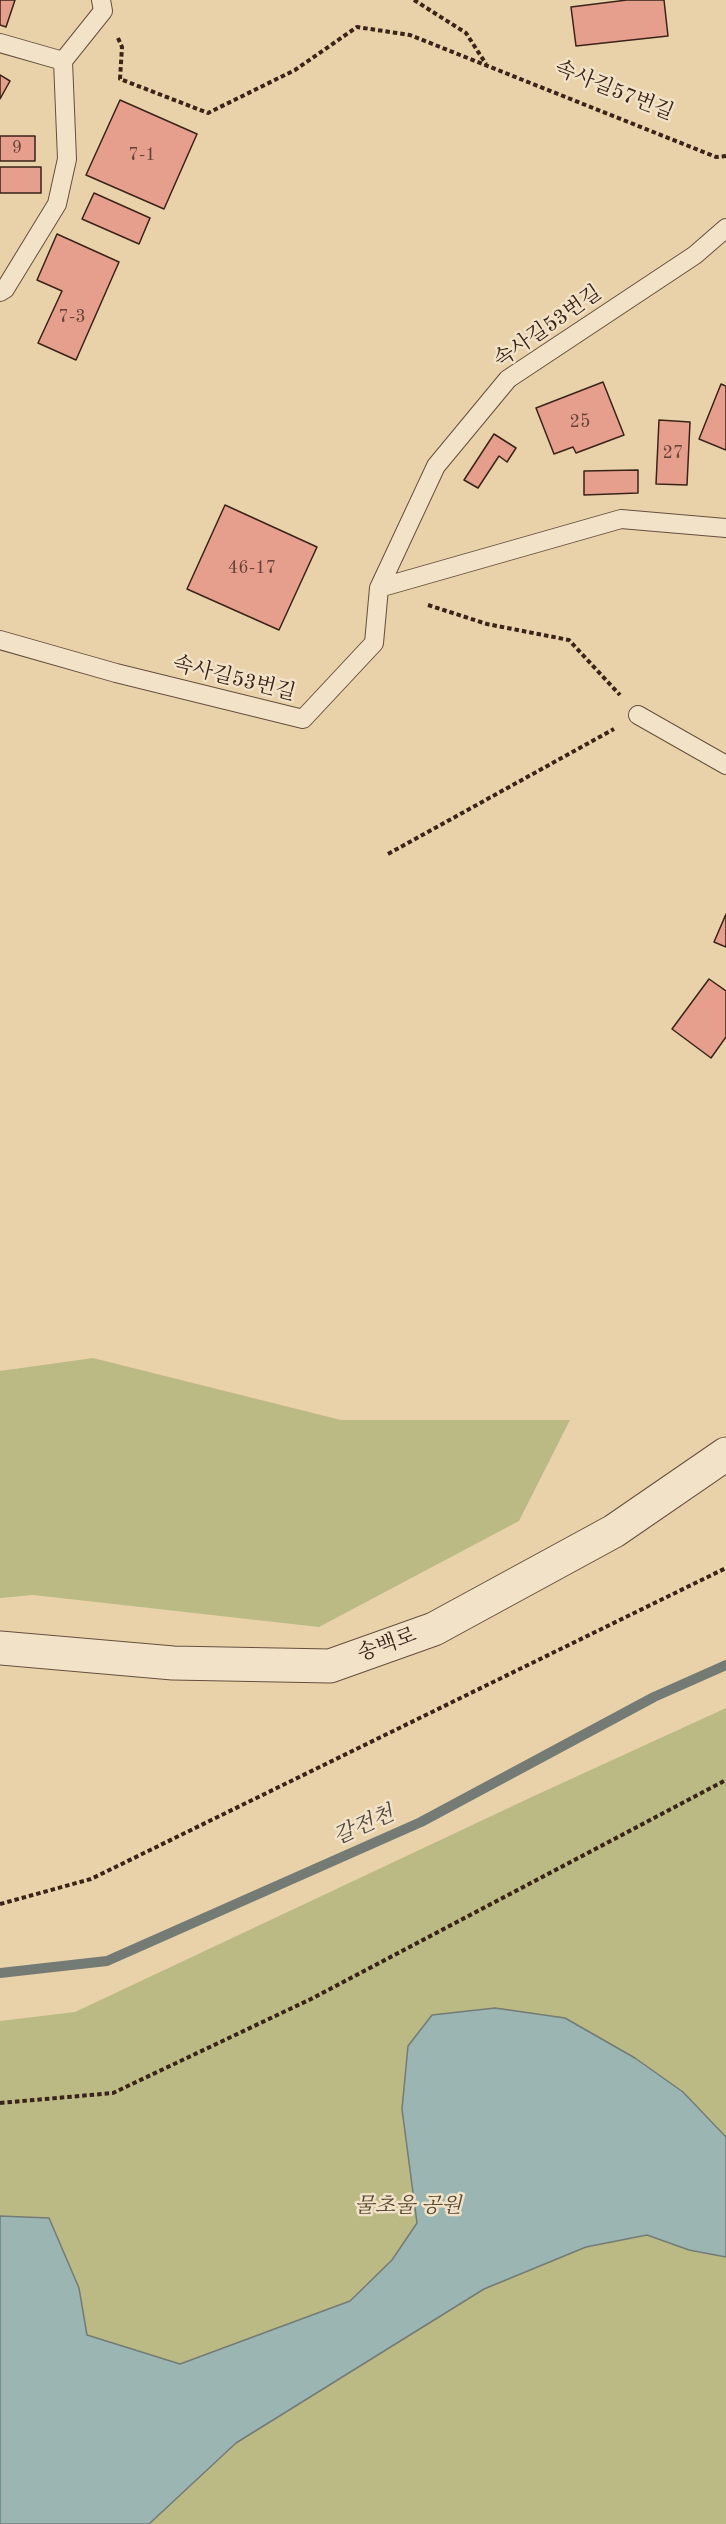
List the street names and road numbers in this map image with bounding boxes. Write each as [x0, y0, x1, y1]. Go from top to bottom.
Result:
street label: 속사길57번길 [551, 56, 677, 126]
street label: 속사길53번길 [489, 281, 607, 373]
street label: 속사길53번길 [170, 652, 298, 706]
street label: 송백로 [354, 1623, 420, 1667]

